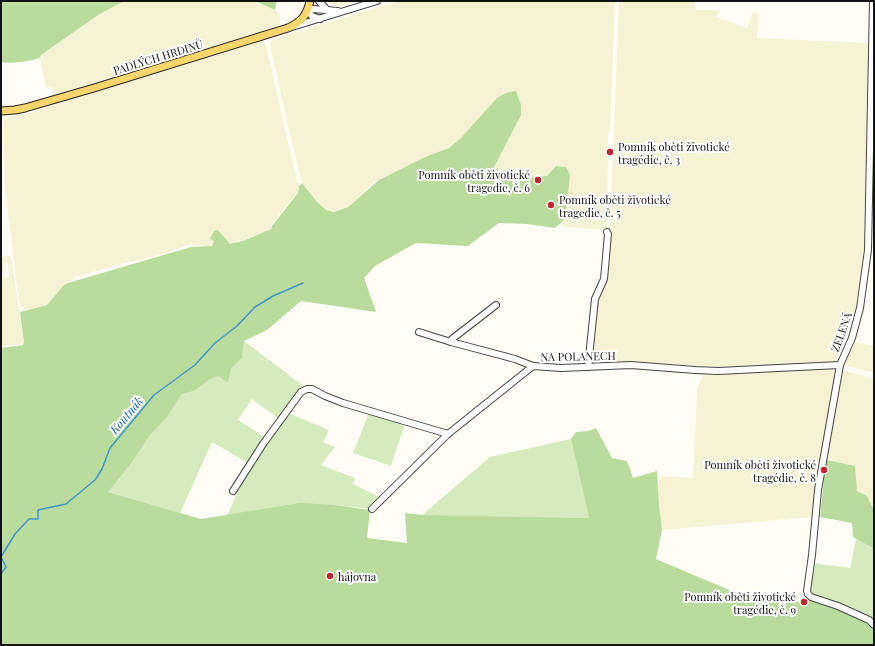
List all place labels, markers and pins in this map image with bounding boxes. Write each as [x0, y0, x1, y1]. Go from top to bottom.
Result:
place label: Pomník oběti životické tragédie, č. 3 [618, 139, 730, 167]
marker: Pomník oběti životické tragédie, č. 3 [605, 147, 615, 157]
place label: Pomník oběti životické tragedie, č. 6 [418, 167, 530, 195]
marker: Pomník oběti životické tragedie, č. 6 [533, 175, 543, 185]
place label: Pomník oběti životické tragedie, č. 5 [559, 192, 671, 220]
marker: Pomník oběti životické tragedie, č. 5 [546, 200, 556, 210]
place label: Pomník oběti životické tragédie, č. 8 [704, 457, 816, 485]
marker: Pomník oběti životické tragédie, č. 8 [819, 465, 829, 475]
place label: hájovna [338, 569, 377, 584]
marker: hájovna [325, 571, 335, 581]
place label: Pomník oběti životické tragédie, č. 9 [684, 589, 796, 617]
marker: Pomník oběti životické tragédie, č. 9 [799, 597, 809, 607]

